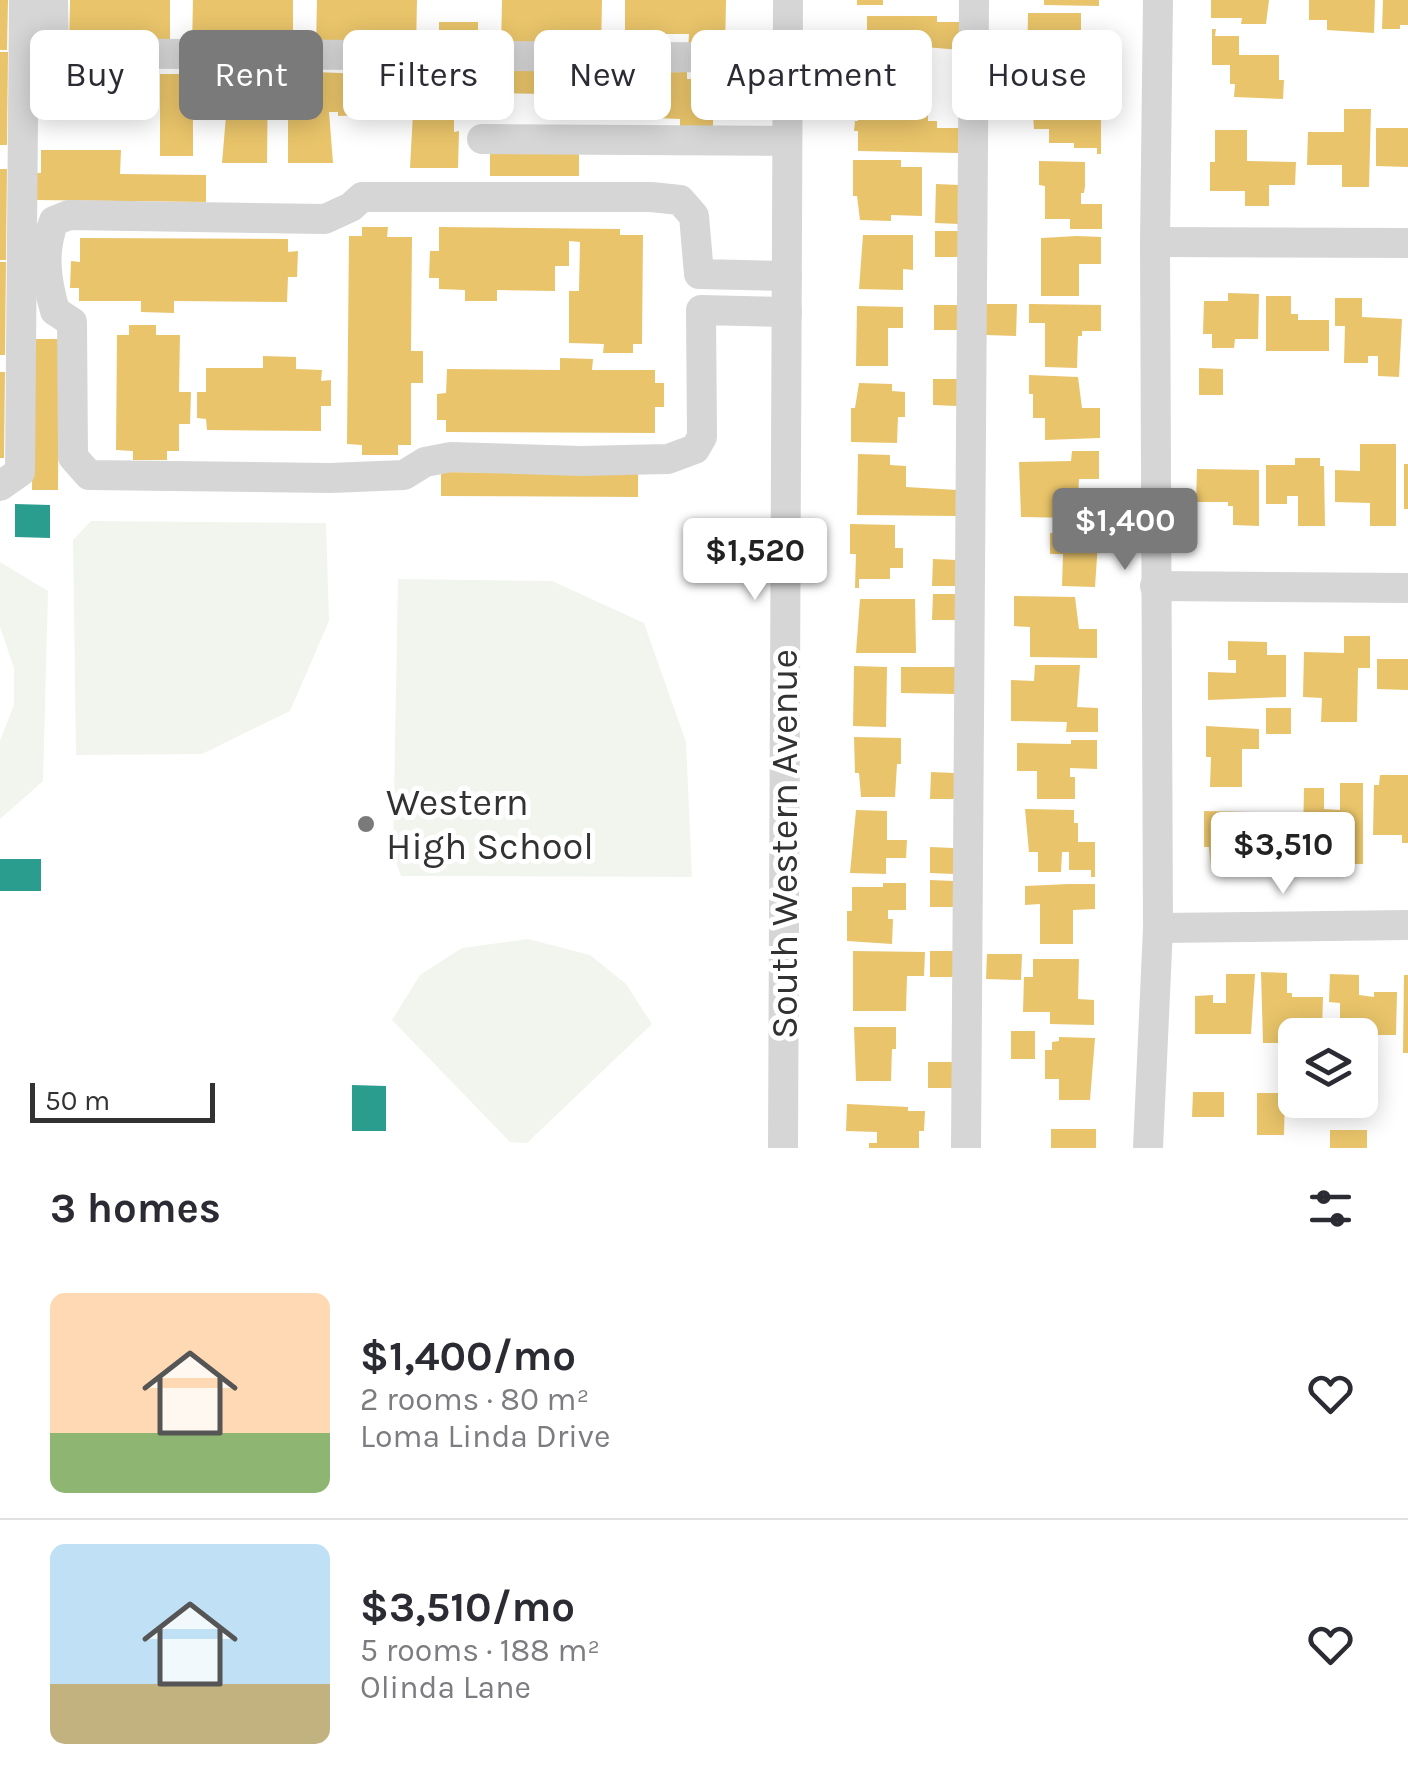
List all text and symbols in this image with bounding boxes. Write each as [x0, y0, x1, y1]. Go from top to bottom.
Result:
chip: Buy [30, 30, 159, 120]
chip: Rent [179, 30, 323, 120]
chip: Filters [343, 30, 514, 120]
chip: New [534, 30, 671, 120]
chip: Apartment [691, 30, 932, 120]
chip: House [952, 30, 1122, 120]
pin: $1,400 [1044, 488, 1206, 573]
text: $1,400 [1074, 502, 1176, 539]
pin: $1,520 [674, 518, 836, 603]
text: $1,520 [705, 532, 805, 569]
street label: South Western Avenue [762, 649, 807, 1039]
place label: Western High School [386, 780, 594, 869]
pin: $3,510 [1202, 812, 1364, 897]
marker: Western High School [355, 813, 377, 835]
text: $3,510 [1233, 826, 1333, 863]
map controls [1278, 1018, 1378, 1118]
button: layers [1278, 1018, 1378, 1118]
scale bar [30, 1078, 215, 1122]
text: 50 m [45, 1084, 110, 1117]
icon: filters [1303, 1181, 1358, 1236]
text: 3 homes [50, 1183, 221, 1233]
text: $1,400/mo [360, 1331, 576, 1381]
icon: home [130, 1333, 250, 1453]
icon: heart [1303, 1366, 1358, 1421]
text: 2 rooms · 80 m² [360, 1381, 589, 1418]
text: Loma Linda Drive [360, 1418, 610, 1455]
text: $3,510/mo [360, 1582, 575, 1632]
icon: home [130, 1584, 250, 1704]
icon: heart [1303, 1617, 1358, 1672]
text: 5 rooms · 188 m² [360, 1632, 600, 1669]
text: Olinda Lane [360, 1669, 531, 1706]

